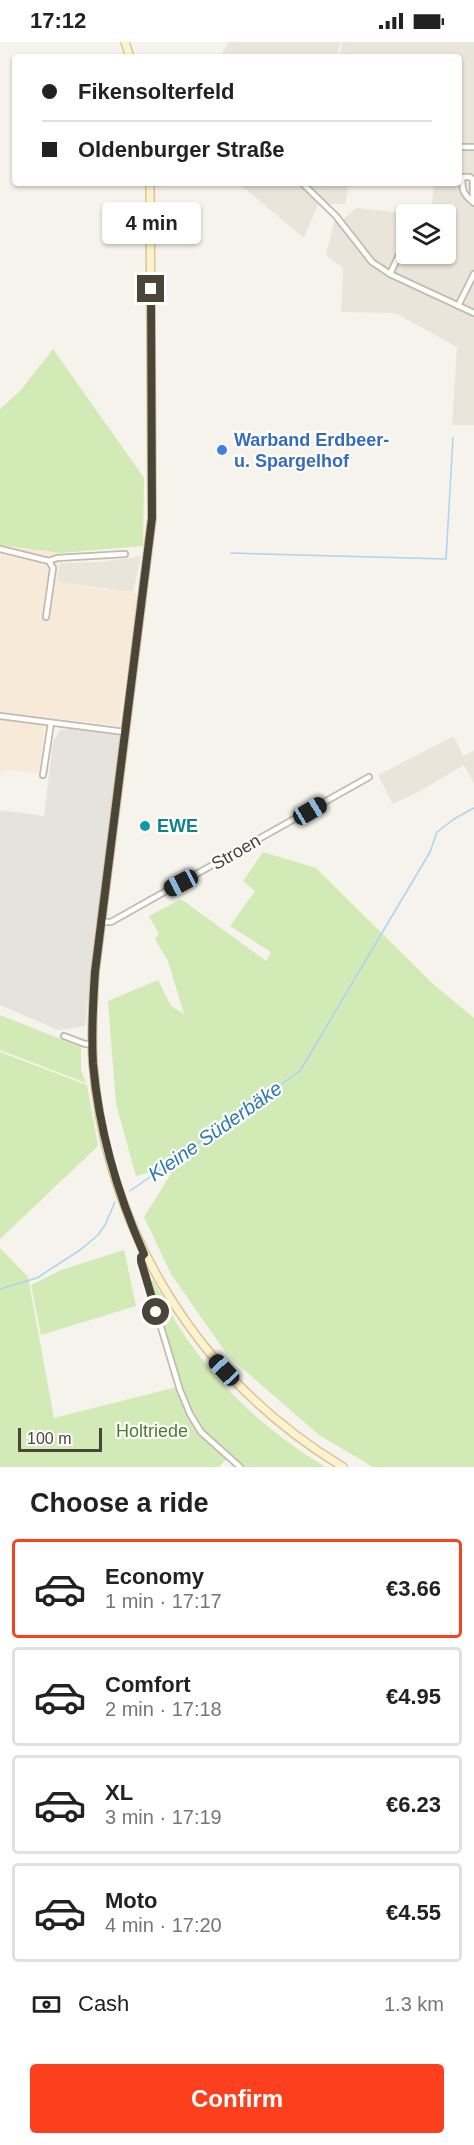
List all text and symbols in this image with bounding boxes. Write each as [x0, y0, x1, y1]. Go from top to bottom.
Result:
text: 17:12 [30, 8, 86, 33]
text: Fikensolterfeld [78, 79, 234, 104]
text: Oldenburger Straße [78, 137, 285, 162]
callout: 4 min [102, 202, 201, 244]
map controls [396, 204, 456, 264]
button: layers [396, 204, 456, 264]
text: 4 min [125, 212, 178, 234]
route end [137, 275, 164, 302]
place label: Warband Erdbeer- u. Spargelhof [234, 430, 389, 471]
marker: Warband Erdbeer- u. Spargelhof [215, 443, 229, 457]
car [290, 794, 330, 828]
place label: EWE [157, 816, 198, 836]
marker: EWE [138, 819, 152, 833]
street label: Stroen [208, 830, 264, 874]
car [161, 867, 201, 899]
water label: Kleine Süderbäke [144, 1077, 286, 1185]
route start [142, 1298, 169, 1325]
car [205, 1351, 243, 1389]
park label: Holtriede [116, 1421, 188, 1441]
scale bar [18, 1425, 102, 1452]
text: 100 m [27, 1430, 71, 1447]
text: Choose a ride [30, 1488, 209, 1518]
icon: car [33, 1562, 87, 1616]
text: Economy [105, 1564, 204, 1589]
text: €3.66 [386, 1576, 441, 1601]
text: 1 min · 17:17 [105, 1590, 222, 1612]
icon: car [33, 1670, 87, 1724]
text: Comfort [105, 1672, 191, 1697]
text: €4.95 [386, 1684, 441, 1709]
text: 2 min · 17:18 [105, 1698, 222, 1720]
icon: car [33, 1778, 87, 1832]
text: XL [105, 1780, 133, 1805]
text: €6.23 [386, 1792, 441, 1817]
text: 3 min · 17:19 [105, 1806, 222, 1828]
icon: car [33, 1886, 87, 1940]
text: Moto [105, 1888, 158, 1913]
text: €4.55 [386, 1900, 441, 1925]
text: 4 min · 17:20 [105, 1914, 222, 1936]
icon: cash [30, 1988, 63, 2021]
text: Cash [78, 1991, 129, 2016]
text: 1.3 km [384, 1993, 444, 2015]
button: Confirm [30, 2064, 444, 2133]

